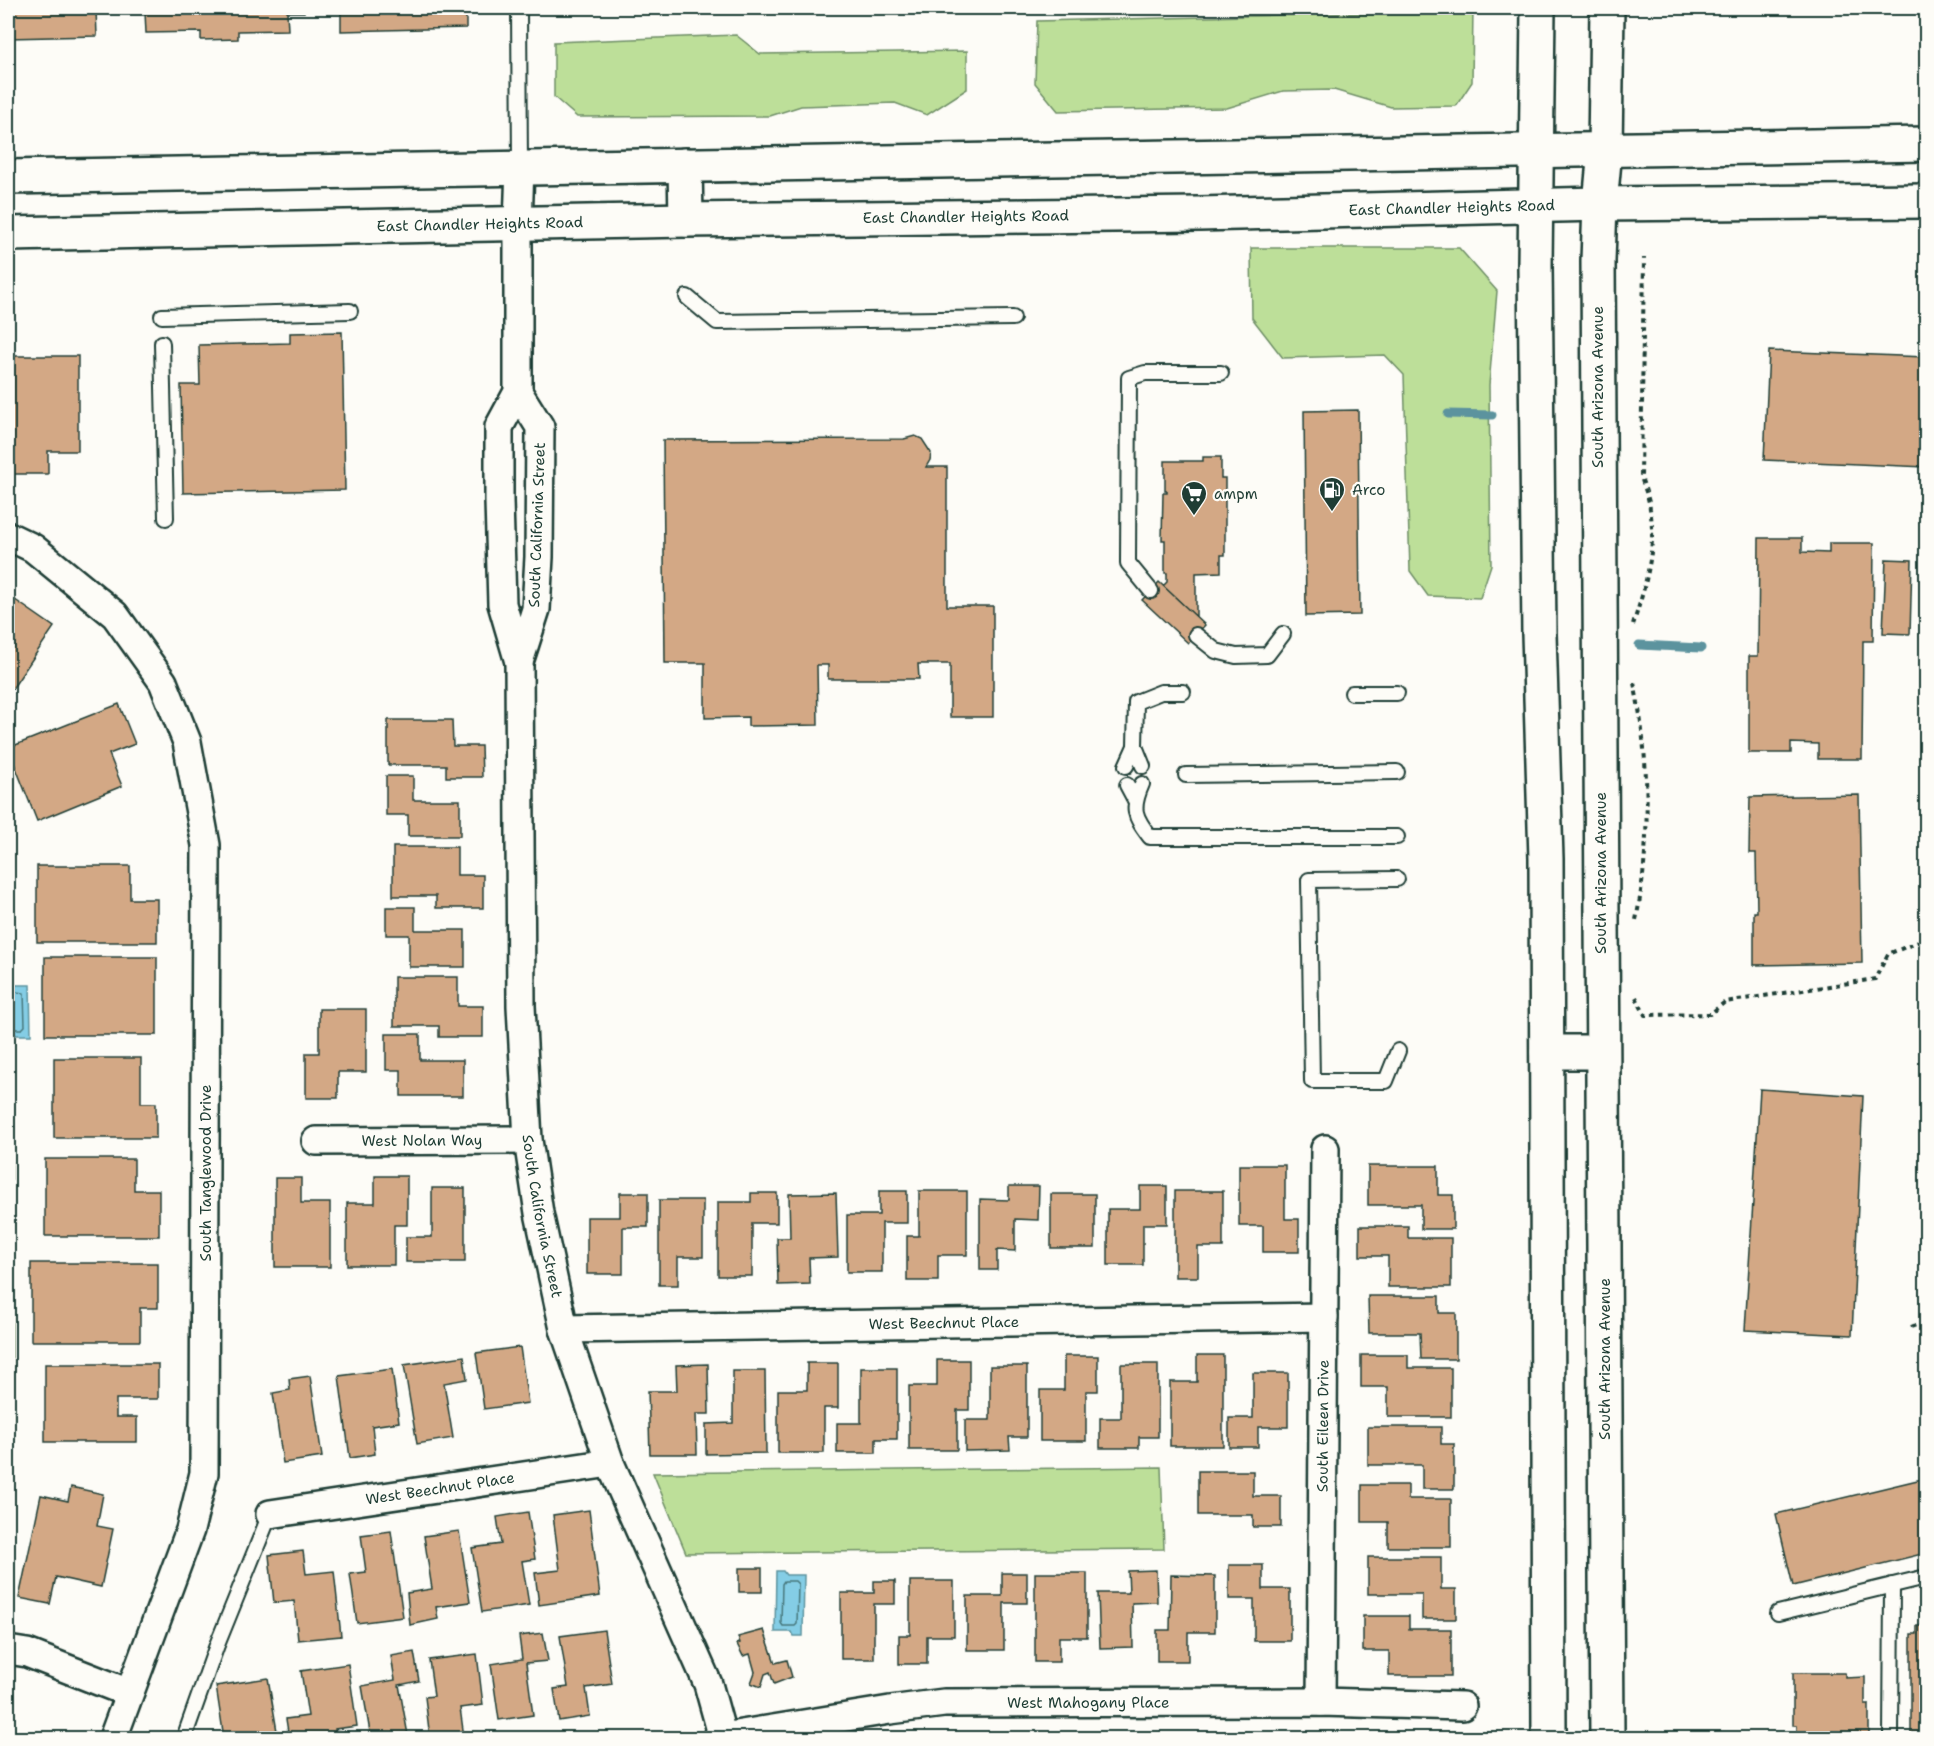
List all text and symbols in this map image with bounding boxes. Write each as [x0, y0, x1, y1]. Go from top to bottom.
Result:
street label: East Chandler Heights Road [1348, 195, 1556, 220]
street label: East Chandler Heights Road [863, 206, 1070, 228]
street label: East Chandler Heights Road [376, 212, 584, 236]
street label: South Arizona Avenue [1588, 306, 1608, 468]
street label: South California Street [524, 442, 550, 608]
fuel station icon: Arco [1317, 475, 1347, 513]
supermarket icon: ampm [1179, 479, 1209, 517]
place label: Arco [1352, 480, 1385, 500]
place label: ampm [1214, 484, 1258, 504]
street label: South Arizona Avenue [1591, 792, 1611, 954]
street label: South Tanglewood Drive [196, 1085, 216, 1261]
street label: West Nolan Way [361, 1130, 483, 1151]
street label: South California Street [518, 1134, 567, 1300]
street label: South Arizona Avenue [1595, 1278, 1615, 1440]
street label: West Beechnut Place [869, 1312, 1019, 1334]
street label: South Eileen Drive [1313, 1360, 1333, 1492]
street label: West Beechnut Place [364, 1467, 516, 1510]
street label: West Mahogany Place [1007, 1692, 1170, 1713]

